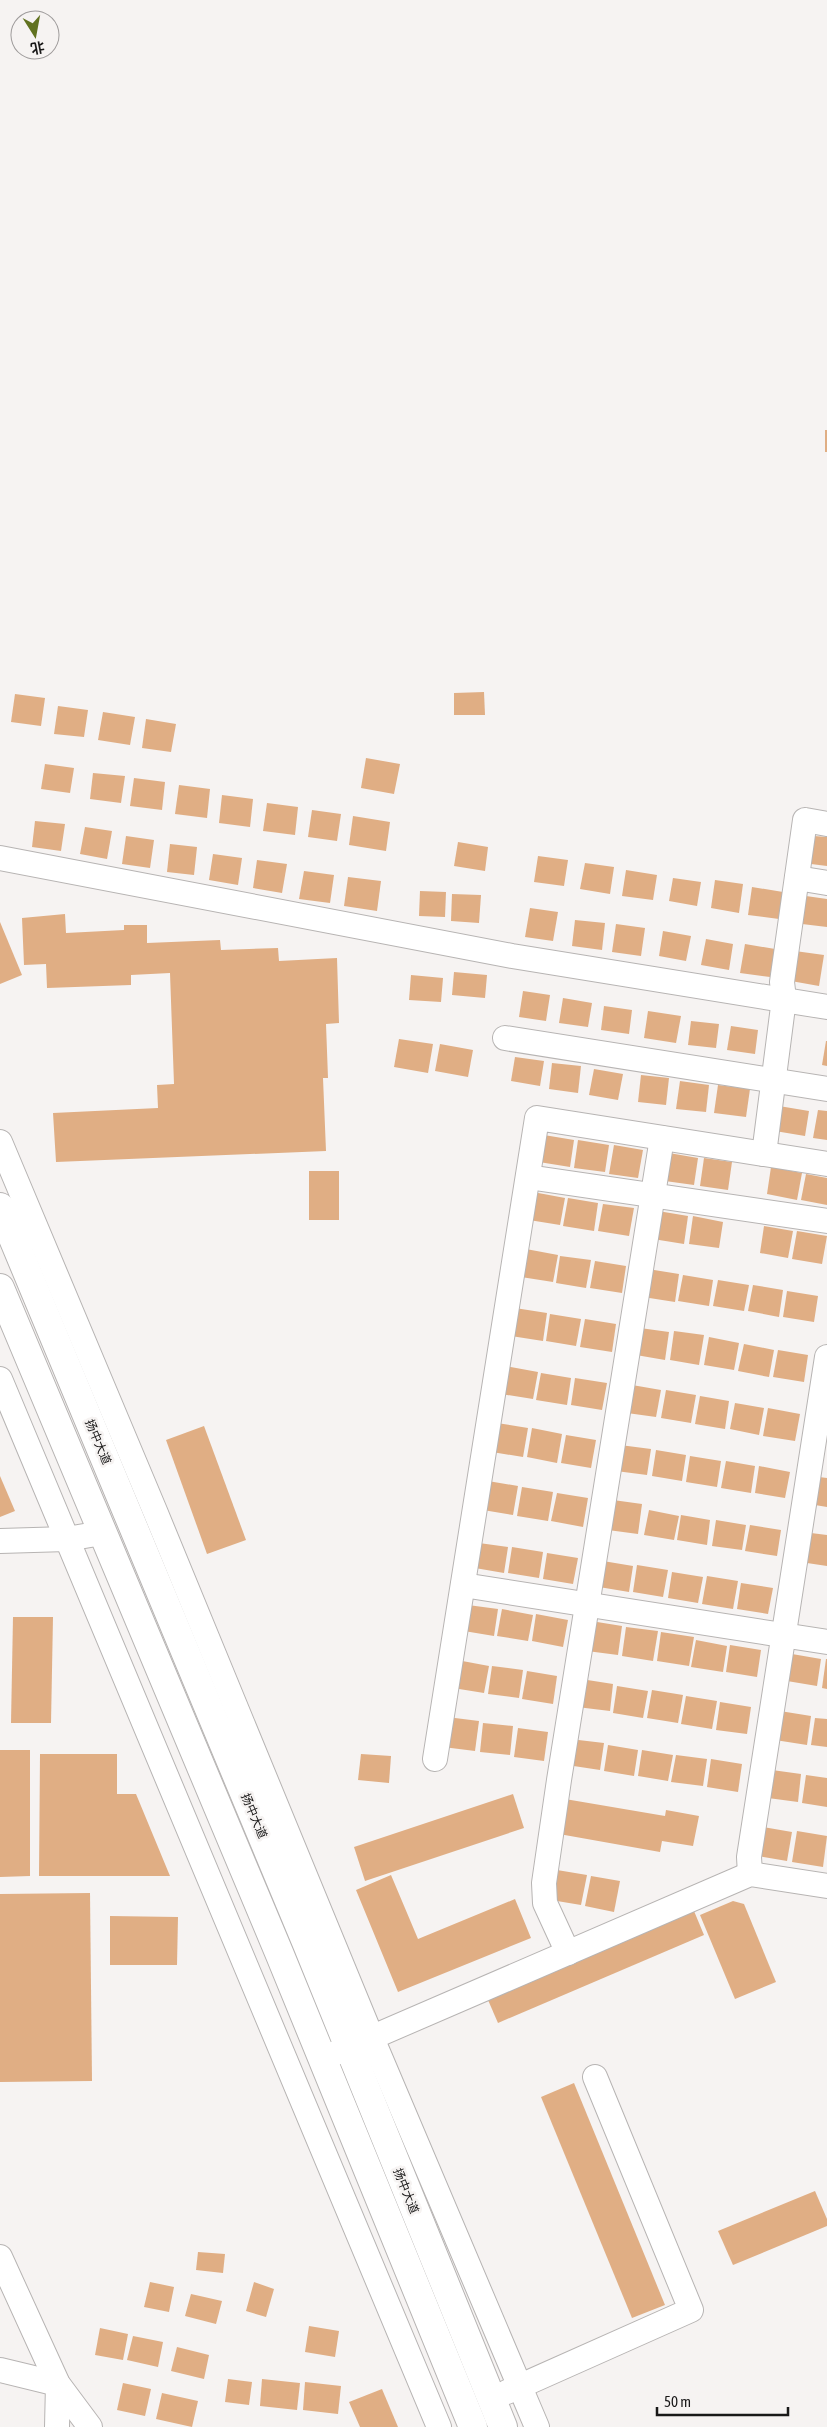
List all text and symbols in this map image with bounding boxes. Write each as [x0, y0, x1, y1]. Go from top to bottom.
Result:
north arrow [10, 10, 60, 60]
text: 北 [29, 39, 46, 57]
street label: 扬中大道 [82, 1417, 114, 1467]
street label: 扬中大道 [238, 1791, 270, 1841]
street label: 扬中大道 [391, 2166, 421, 2216]
scale bar [657, 2384, 788, 2416]
text: 50 m [664, 2393, 691, 2410]

